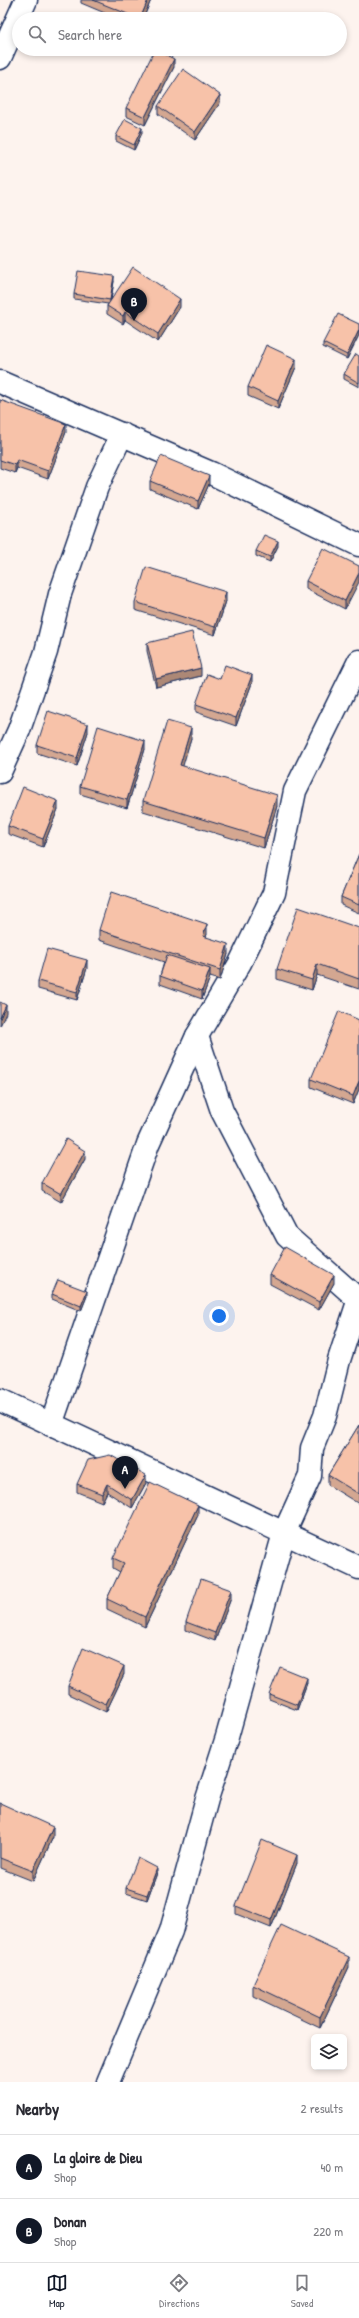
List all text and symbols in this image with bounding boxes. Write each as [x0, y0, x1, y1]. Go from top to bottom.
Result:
search box [12, 12, 347, 56]
icon: search [26, 23, 48, 45]
text: Search here [58, 24, 122, 45]
pin: B [121, 288, 147, 321]
your location [209, 1306, 229, 1326]
pin: A [112, 1456, 138, 1489]
map controls [311, 2034, 347, 2070]
button: layers [311, 2034, 347, 2070]
text: Nearby [16, 2097, 59, 2120]
text: 2 results [301, 2099, 343, 2117]
text: La gloire de Dieu [54, 2147, 142, 2168]
text: A [26, 2158, 32, 2176]
text: 40 m [320, 2158, 343, 2176]
text: Shop [54, 2168, 76, 2186]
text: Donan [54, 2211, 87, 2232]
text: B [26, 2222, 32, 2240]
text: 220 m [313, 2222, 343, 2240]
text: Shop [54, 2232, 76, 2250]
tab: Map [46, 2272, 68, 2310]
tab: Directions [159, 2272, 200, 2310]
tab: Saved [291, 2272, 313, 2310]

